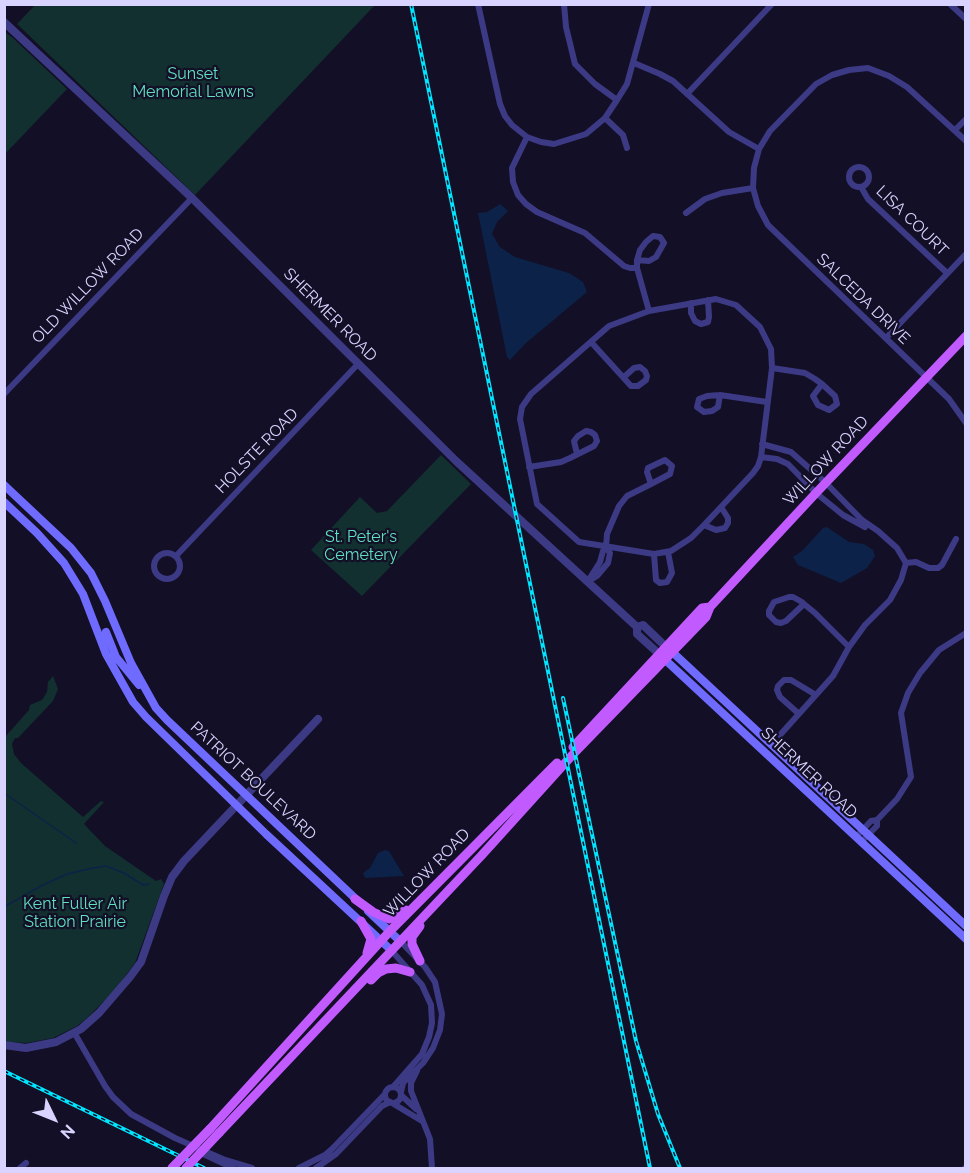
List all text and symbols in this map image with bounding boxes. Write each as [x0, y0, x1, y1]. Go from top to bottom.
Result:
park label: Sunset Memorial Lawns [132, 64, 254, 102]
street label: LISA COURT [872, 182, 952, 260]
street label: OLD WILLOW ROAD [28, 224, 148, 348]
street label: SALCEDA DRIVE [812, 250, 914, 348]
street label: SHERMER ROAD [279, 264, 381, 366]
street label: HOLSTE ROAD [212, 405, 302, 497]
street label: WILLOW ROAD [780, 412, 872, 510]
park label: St. Peter's Cemetery [324, 527, 398, 565]
street label: PATRIOT BOULEVARD [186, 718, 320, 844]
street label: SHERMER ROAD [757, 724, 861, 822]
street label: WILLOW ROAD [380, 825, 474, 921]
park label: Kent Fuller Air Station Prairie [23, 894, 127, 932]
north arrow [24, 1089, 84, 1149]
text: N [56, 1121, 79, 1143]

